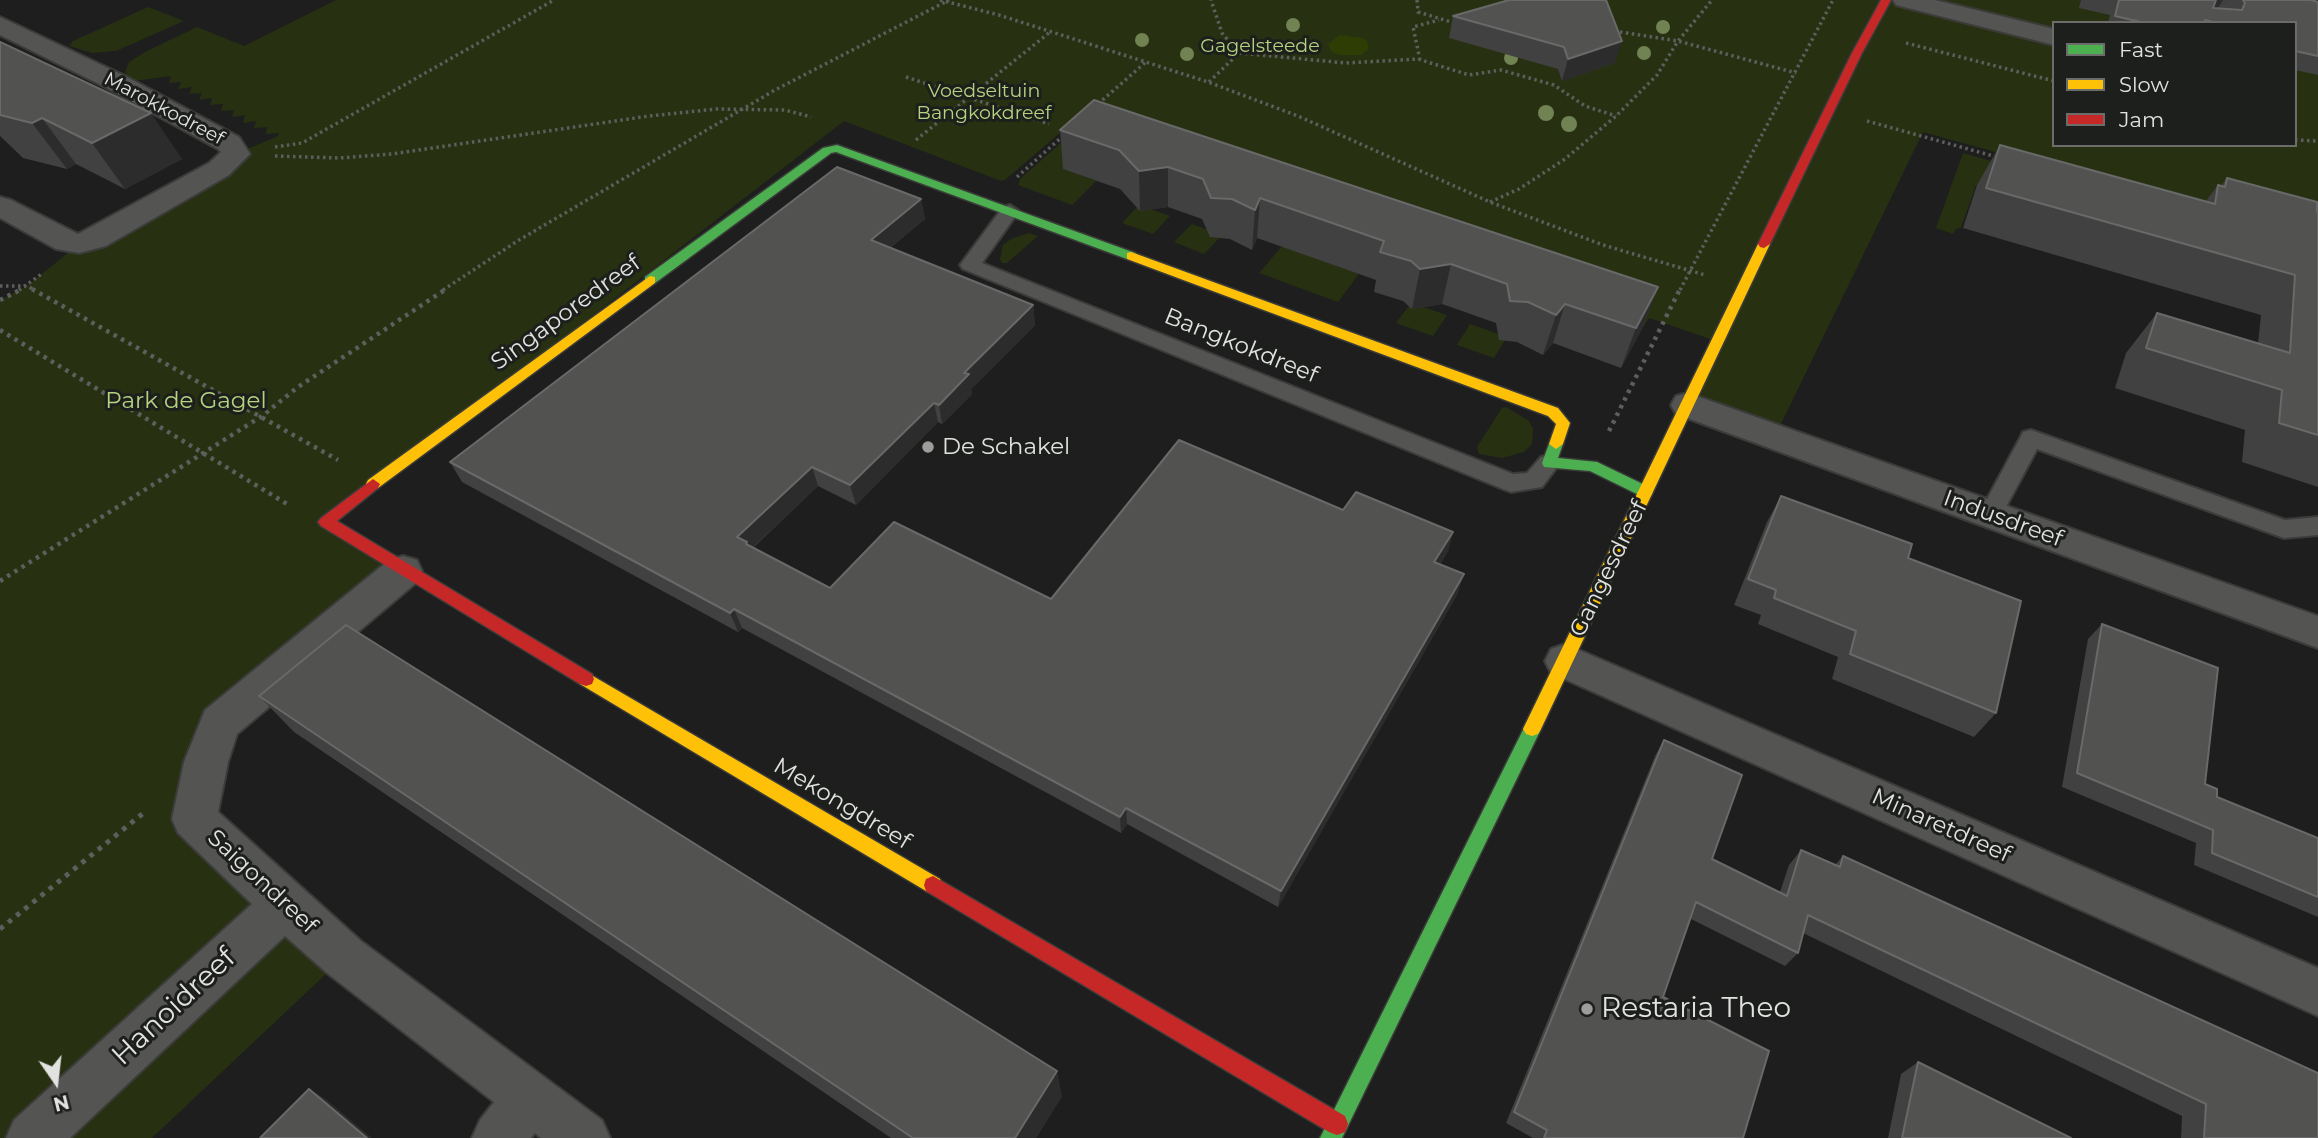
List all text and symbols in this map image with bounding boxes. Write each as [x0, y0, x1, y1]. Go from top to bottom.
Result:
legend [2052, 21, 2297, 147]
park label: Gagelsteede [1200, 35, 1320, 57]
text: Fast [2119, 37, 2163, 62]
street label: Marokkodreef [100, 68, 228, 150]
text: Slow [2119, 72, 2169, 97]
park label: Voedseltuin Bangkokdreef [917, 80, 1051, 124]
text: Jam [2119, 107, 2164, 132]
street label: Singaporedreef [486, 249, 646, 377]
street label: Bangkokdreef [1160, 303, 1322, 389]
park label: Park de Gagel [105, 387, 267, 415]
place label: De Schakel [942, 433, 1070, 461]
marker: De Schakel [920, 439, 936, 455]
street label: Indusdreef [1940, 485, 2066, 553]
street label: Gangesdreef [1564, 496, 1654, 642]
street label: Mekongdreef [768, 752, 916, 856]
street label: Minaretdreef [1867, 783, 2015, 869]
street label: Saigondreef [201, 824, 323, 940]
street label: Hanoidreef [105, 941, 243, 1073]
place label: Restaria Theo [1601, 992, 1791, 1026]
marker: Restaria Theo [1579, 1001, 1595, 1017]
north arrow [21, 1047, 91, 1117]
text: N [51, 1090, 71, 1116]

